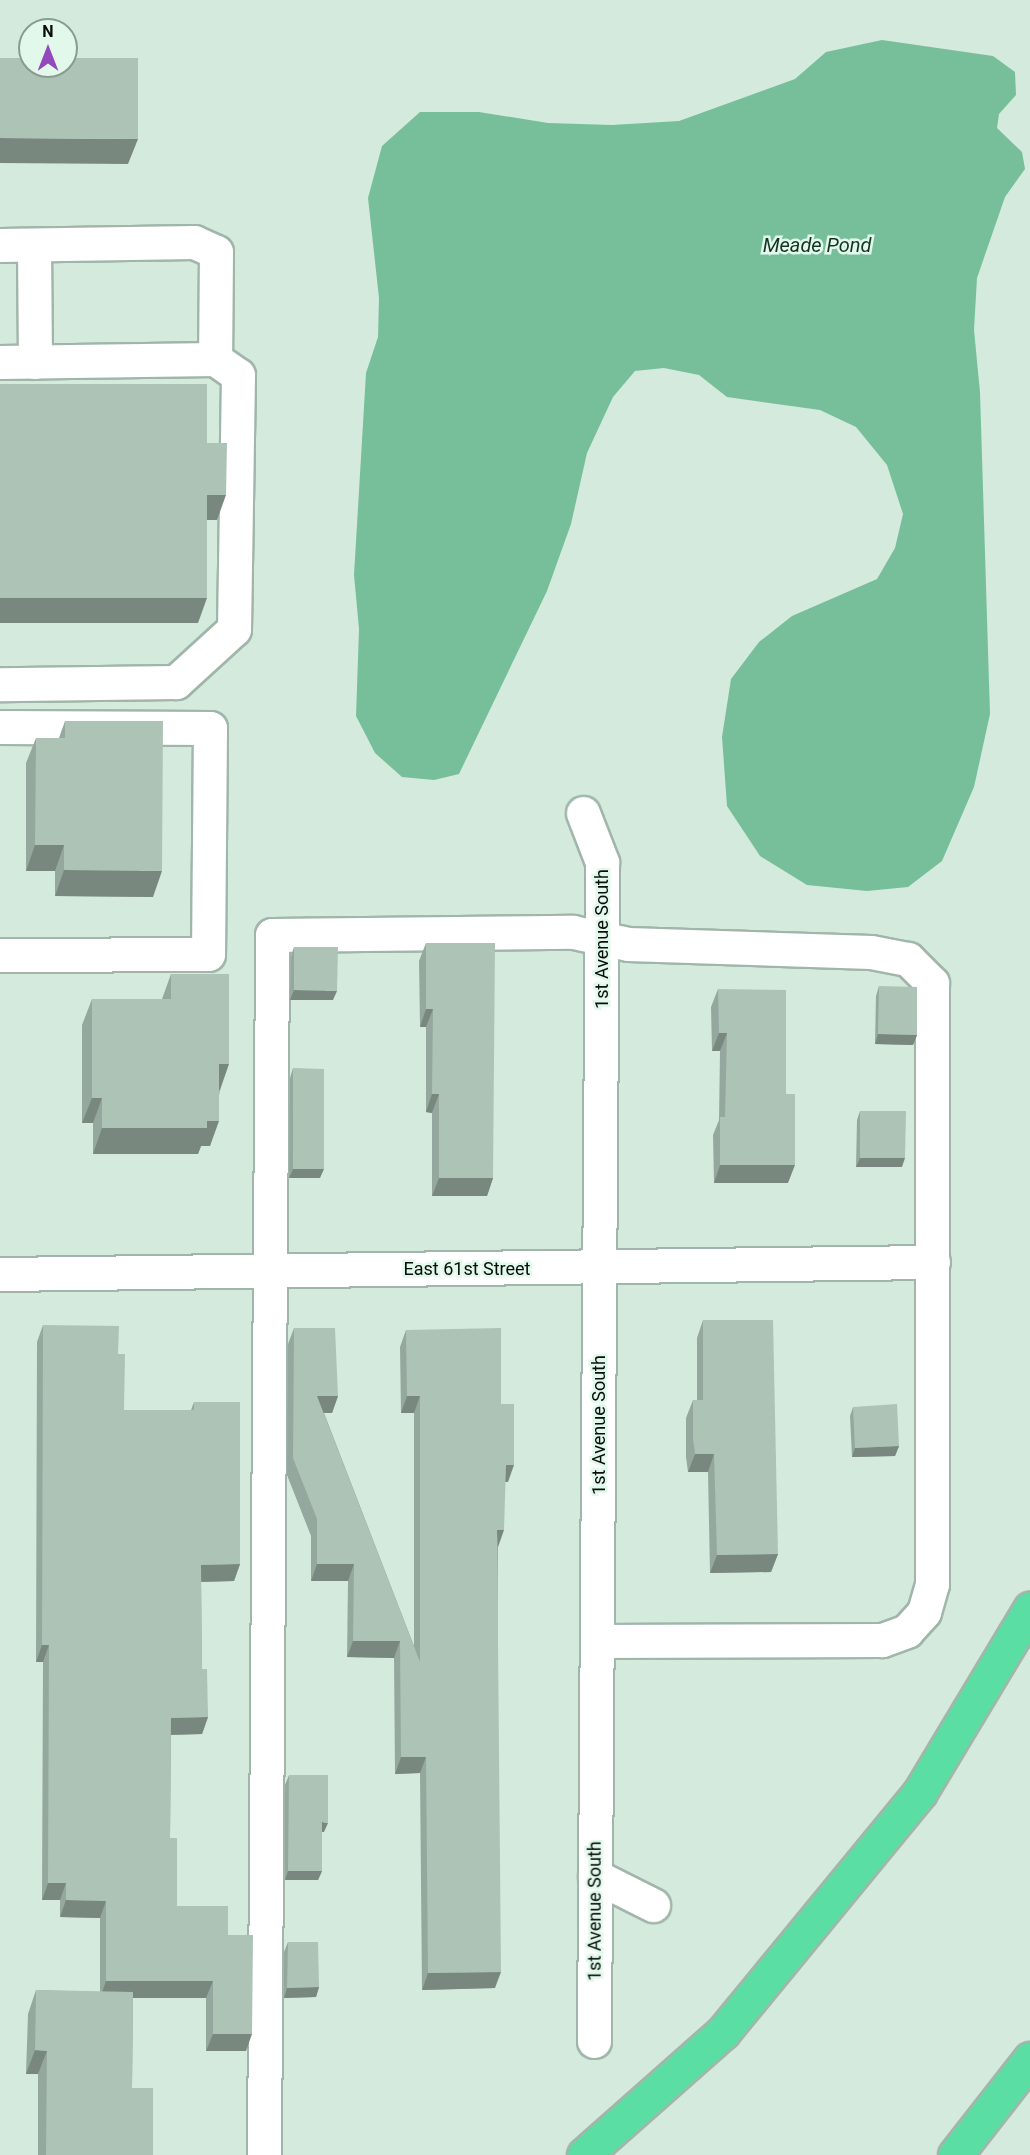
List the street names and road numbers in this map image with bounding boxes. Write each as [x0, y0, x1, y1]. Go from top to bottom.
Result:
street label: 1st Avenue South [591, 869, 613, 1009]
street label: East 61st Street [403, 1258, 531, 1280]
street label: 1st Avenue South [588, 1355, 610, 1495]
street label: 1st Avenue South [584, 1841, 606, 1981]

